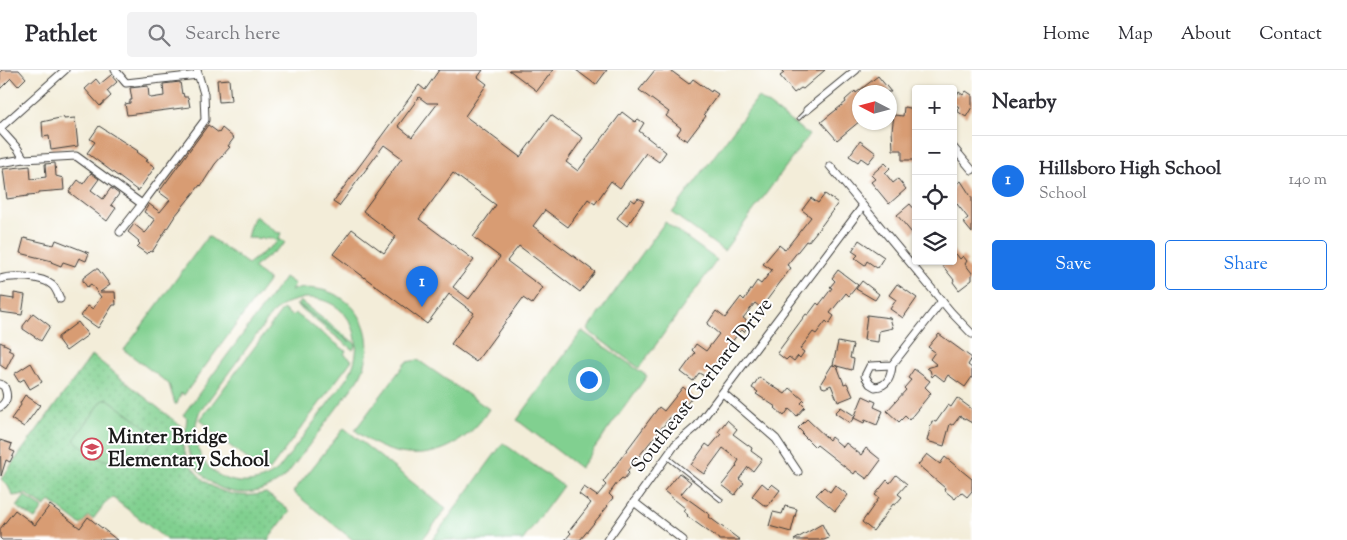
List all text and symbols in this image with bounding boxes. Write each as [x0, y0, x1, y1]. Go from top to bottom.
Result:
search box [127, 12, 477, 57]
text: Pathlet [25, 18, 97, 52]
icon: search [145, 21, 173, 49]
text: Search here [185, 21, 280, 48]
text: Home [1043, 22, 1090, 48]
text: Map [1118, 22, 1153, 48]
text: About [1181, 22, 1231, 48]
text: Contact [1259, 22, 1322, 48]
north arrow [852, 85, 897, 130]
map controls [912, 85, 957, 265]
button: + [912, 85, 957, 130]
text: Nearby [992, 88, 1057, 118]
button: − [912, 130, 957, 175]
text: Hillsboro High School [1039, 156, 1221, 183]
text: 1 [1005, 169, 1011, 192]
text: 140 m [1289, 169, 1327, 192]
button: locate [912, 175, 957, 220]
text: School [1039, 183, 1087, 206]
button: layers [912, 220, 957, 265]
button: Save [992, 240, 1155, 290]
button: Share [1165, 240, 1327, 290]
pin: 1 [406, 266, 438, 307]
street label: Southeast Gerhard Drive [625, 292, 781, 480]
your location [576, 367, 602, 393]
place label: Minter Bridge Elementary School [108, 424, 270, 476]
school or university icon: Minter Bridge Elementary School [80, 437, 104, 461]

